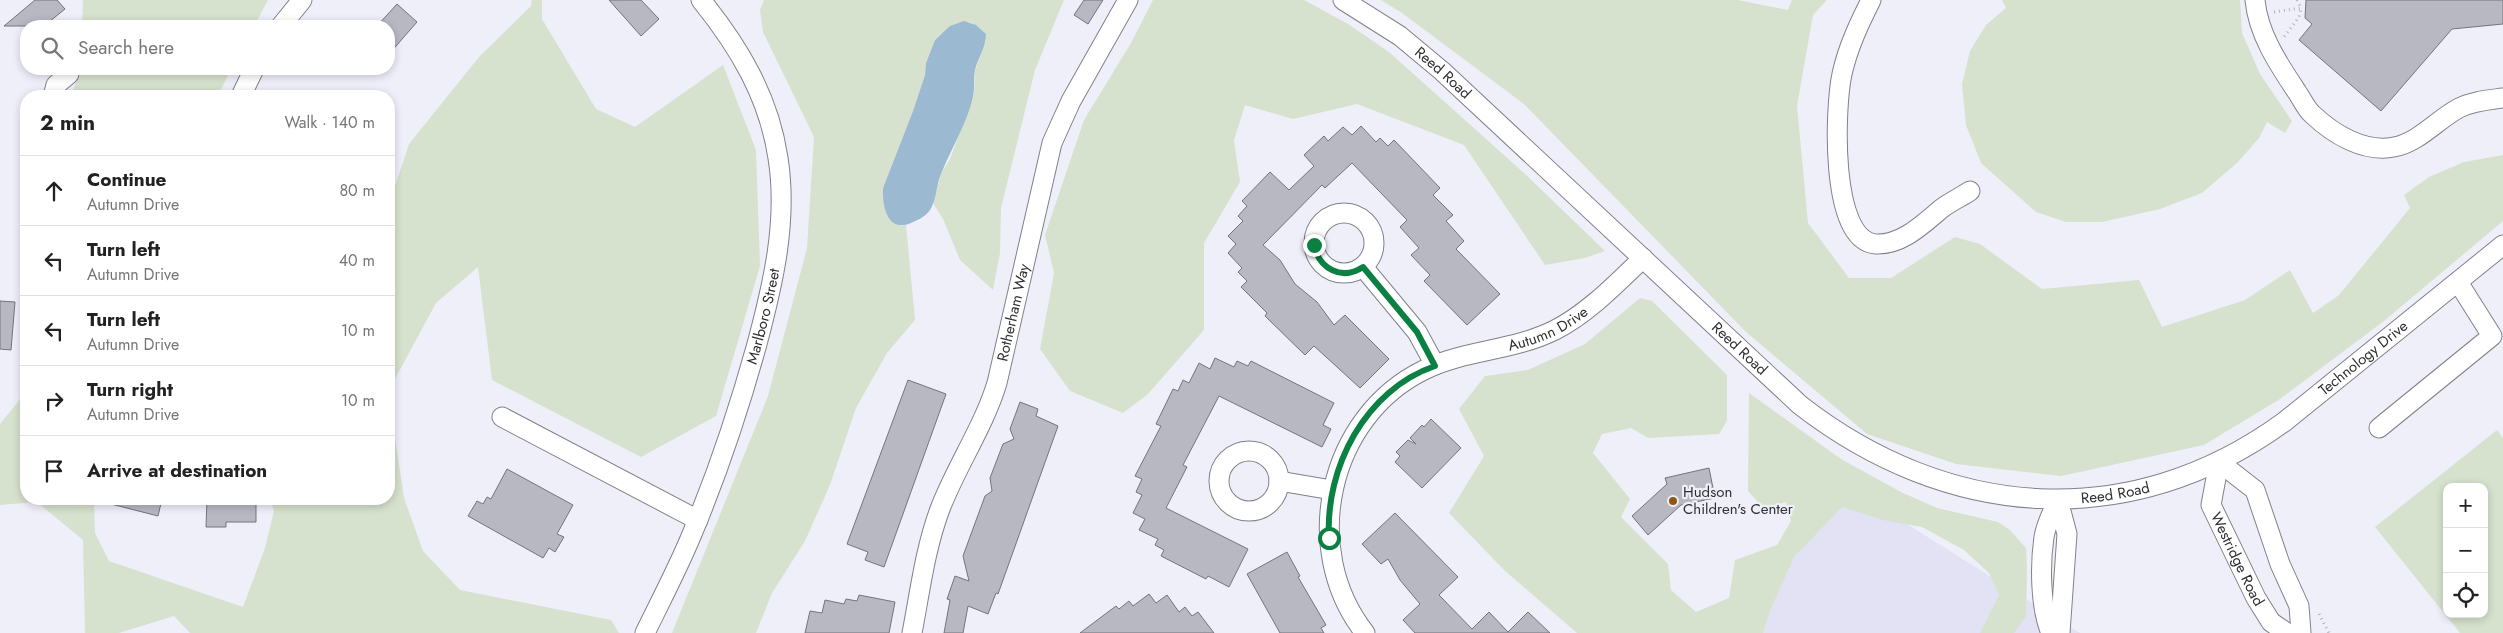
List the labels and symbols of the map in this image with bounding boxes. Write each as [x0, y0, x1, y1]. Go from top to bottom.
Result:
street label: Reed Road [1410, 42, 1476, 104]
route end [1303, 234, 1326, 257]
street label: Rotherham Way [991, 261, 1035, 363]
street label: Marlboro Street [741, 266, 785, 367]
street label: Autumn Drive [1506, 301, 1593, 357]
street label: Technology Drive [2314, 315, 2413, 401]
street label: Reed Road [1707, 317, 1772, 380]
street label: Reed Road [2080, 476, 2152, 509]
place label: Hudson Children's Center [1683, 481, 1794, 520]
marker: Hudson Children's Center [1667, 495, 1679, 507]
street label: Westridge Road [2205, 509, 2270, 611]
route start [1318, 527, 1341, 550]

